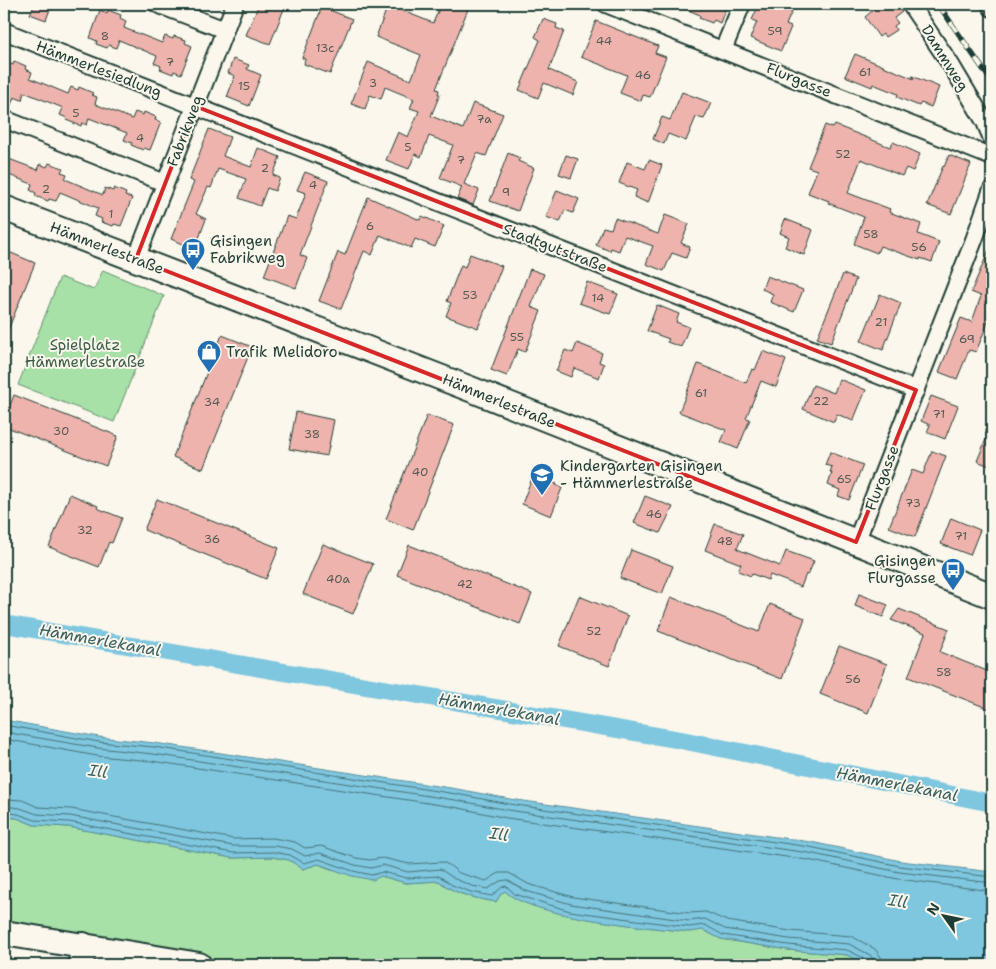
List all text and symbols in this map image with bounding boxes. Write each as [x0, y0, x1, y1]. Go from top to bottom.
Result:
street label: Dammweg [917, 21, 973, 95]
house number: 59 [767, 23, 783, 39]
house number: 8 [101, 28, 109, 44]
house number: 44 [596, 33, 612, 49]
street label: Hämmerlesiedlung [33, 36, 165, 102]
house number: 13c [316, 40, 334, 56]
house number: 7 [166, 54, 174, 70]
street label: Flurgasse [763, 58, 835, 102]
house number: 61 [859, 64, 871, 80]
house number: 46 [635, 67, 651, 83]
house number: 3 [369, 75, 377, 91]
house number: 15 [238, 78, 250, 94]
street label: Fabrikweg [162, 92, 208, 170]
house number: 5 [72, 105, 80, 121]
house number: 7a [476, 111, 492, 127]
house number: 4 [136, 130, 144, 146]
house number: 5 [404, 139, 412, 155]
house number: 52 [835, 146, 851, 162]
house number: 7 [457, 152, 465, 168]
house number: 2 [261, 160, 269, 176]
house number: 4 [309, 177, 317, 193]
house number: 2 [42, 181, 50, 197]
house number: 9 [502, 184, 510, 200]
house number: 1 [108, 206, 114, 222]
street label: Hämmerlestraße [47, 217, 167, 279]
house number: 6 [366, 218, 374, 234]
street label: Stadtgutstraße [500, 219, 610, 277]
house number: 58 [863, 226, 879, 242]
place label: Gisingen Fabrikweg [210, 231, 285, 268]
bus stop icon: Gisingen Fabrikweg [180, 237, 206, 271]
house number: 56 [911, 239, 927, 255]
house number: 53 [462, 287, 478, 303]
house number: 14 [592, 290, 604, 306]
house number: 21 [875, 314, 887, 330]
house number: 55 [510, 329, 524, 345]
house number: 69 [959, 331, 975, 347]
park label: Spielplatz Hämmerlestraße [25, 335, 145, 372]
shop icon: Trafik Melidoro [196, 339, 222, 373]
place label: Trafik Melidoro [226, 342, 338, 362]
street label: Hämmerlestraße [439, 369, 559, 433]
house number: 61 [695, 385, 707, 401]
house number: 22 [813, 393, 829, 409]
house number: 34 [204, 394, 220, 410]
house number: 71 [933, 406, 945, 422]
house number: 30 [53, 423, 69, 439]
house number: 38 [304, 426, 320, 442]
street label: Flurgasse [860, 442, 904, 514]
place label: Kindergarten Gisingen - Hämmerlestraße [560, 456, 722, 493]
school or university icon: Kindergarten Gisingen - Hämmerlestraße [529, 462, 555, 496]
house number: 40 [412, 464, 428, 480]
house number: 65 [836, 471, 852, 487]
house number: 73 [905, 495, 921, 511]
house number: 46 [646, 506, 662, 522]
house number: 32 [77, 522, 93, 538]
house number: 71 [955, 528, 967, 544]
house number: 36 [204, 531, 220, 547]
house number: 48 [717, 533, 733, 549]
place label: Gisingen Flurgasse [867, 551, 936, 588]
bus stop icon: Gisingen Flurgasse [940, 557, 966, 591]
house number: 40a [326, 571, 350, 587]
house number: 42 [457, 576, 473, 592]
water label: Hämmerlekanal [38, 619, 162, 661]
house number: 52 [586, 623, 602, 639]
house number: 58 [936, 664, 952, 680]
house number: 56 [845, 671, 861, 687]
water label: Hämmerlekanal [437, 688, 561, 730]
water label: Ill [86, 759, 109, 783]
water label: Hämmerlekanal [835, 762, 959, 806]
water label: Ill [487, 822, 510, 846]
water label: Ill [886, 889, 909, 913]
north arrow [918, 892, 968, 942]
text: N [923, 899, 944, 918]

